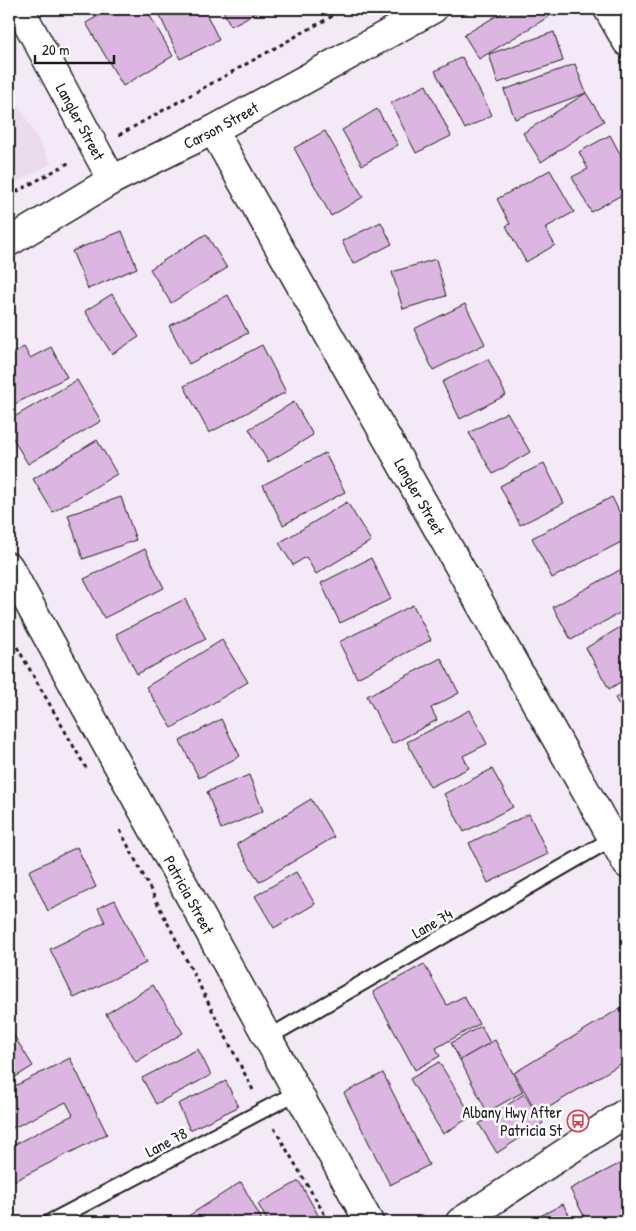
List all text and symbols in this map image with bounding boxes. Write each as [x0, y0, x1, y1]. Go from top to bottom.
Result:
scale bar [35, 32, 114, 64]
text: 20 m [42, 39, 69, 60]
street label: Langler Street [51, 79, 111, 165]
street label: Carson Street [179, 96, 263, 154]
street label: Langler Street [390, 455, 450, 539]
street label: Patricia Street [159, 852, 220, 938]
street label: Lane 74 [408, 903, 456, 943]
place label: Albany Hwy After Patricia St [462, 1101, 562, 1141]
bus stop icon: Albany Hwy After Patricia St [566, 1109, 590, 1133]
street label: Lane 78 [141, 1122, 191, 1162]

